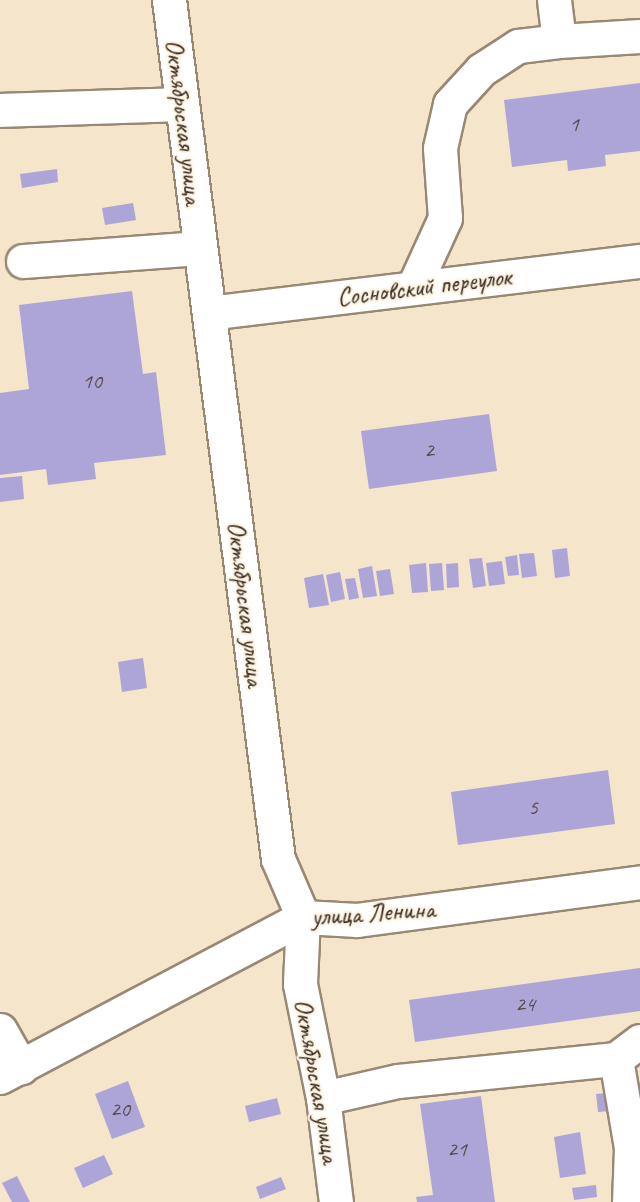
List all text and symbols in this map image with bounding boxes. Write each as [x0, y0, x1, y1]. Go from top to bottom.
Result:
street label: Октябрьская улица [158, 37, 210, 207]
house number: 1 [569, 112, 579, 138]
street label: Сосновский переулок [335, 261, 513, 313]
house number: 10 [82, 369, 102, 395]
house number: 2 [424, 438, 434, 464]
street label: Октябрьская улица [220, 519, 272, 689]
house number: 5 [528, 795, 538, 821]
street label: улица Ленина [310, 893, 436, 933]
house number: 24 [515, 992, 535, 1018]
street label: Октябрьская улица [287, 996, 347, 1166]
house number: 20 [110, 1097, 130, 1123]
house number: 21 [447, 1137, 467, 1163]

